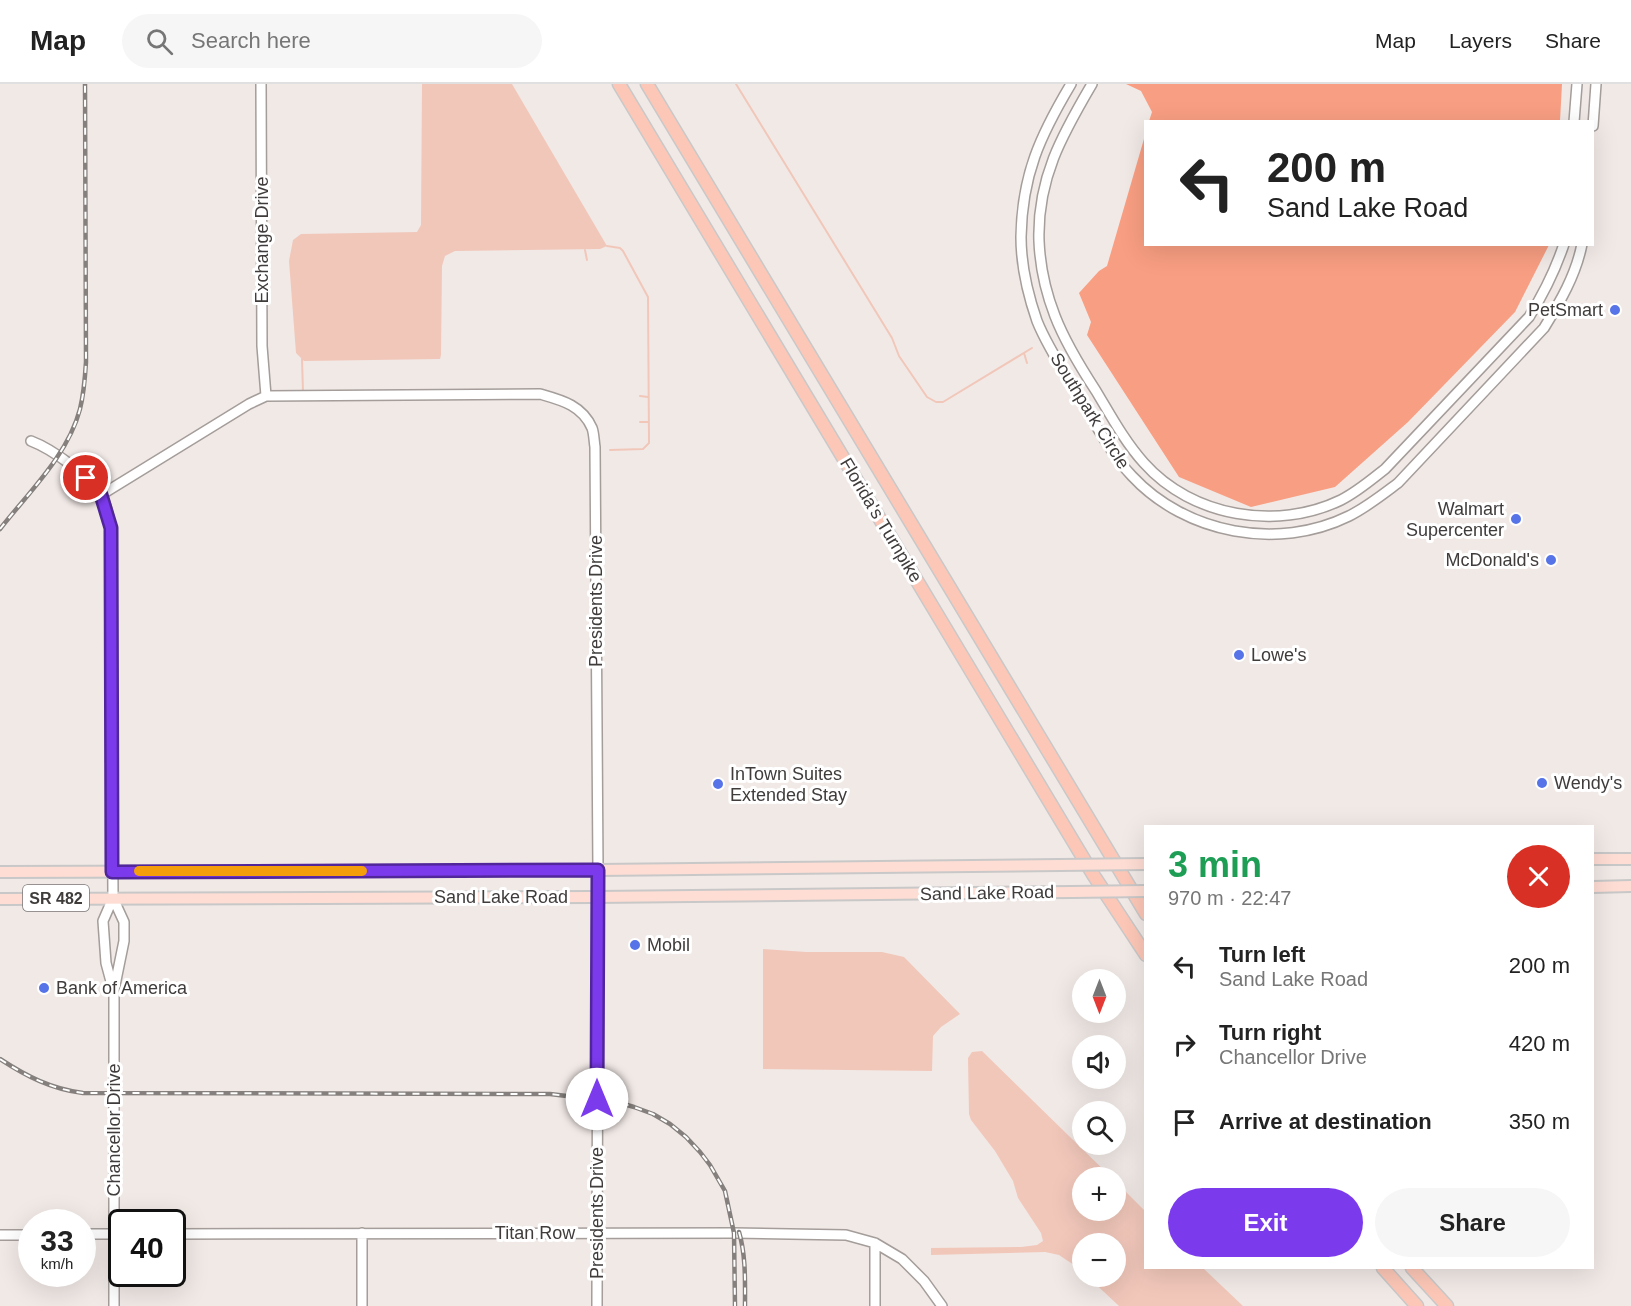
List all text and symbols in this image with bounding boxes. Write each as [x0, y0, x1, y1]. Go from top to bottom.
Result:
search box [122, 14, 542, 68]
text: Map [30, 25, 86, 56]
icon: search [143, 25, 176, 58]
text: Search here [191, 28, 311, 53]
text: Map [1375, 29, 1416, 52]
text: Layers [1449, 29, 1512, 52]
text: Share [1545, 29, 1601, 52]
icon: left [1168, 144, 1246, 222]
text: 200 m [1267, 144, 1386, 191]
street label: Exchange Drive [252, 176, 272, 304]
text: Sand Lake Road [1267, 193, 1468, 223]
place label: PetSmart [1528, 300, 1603, 320]
marker: PetSmart [1608, 303, 1622, 317]
street label: Southpark Circle [1046, 349, 1134, 473]
pin [60, 452, 111, 503]
street label: Florida's Turnpike [836, 454, 926, 586]
icon: arrive [69, 461, 102, 494]
place label: Walmart Supercenter [1406, 499, 1504, 540]
marker: Walmart Supercenter [1509, 512, 1523, 526]
street label: Presidents Drive [586, 535, 606, 667]
place label: McDonald's [1446, 550, 1539, 570]
marker: McDonald's [1544, 553, 1558, 567]
place label: Lowe's [1251, 645, 1306, 665]
marker: Lowe's [1232, 648, 1246, 662]
place label: InTown Suites Extended Stay [730, 764, 847, 805]
place label: Wendy's [1554, 773, 1622, 793]
marker: Wendy's [1535, 776, 1549, 790]
marker: InTown Suites Extended Stay [711, 777, 725, 791]
text: 3 min [1168, 844, 1262, 885]
button: close [1507, 845, 1570, 908]
street label: Sand Lake Road [920, 882, 1054, 904]
road number: SR 482 [23, 885, 89, 911]
street label: Sand Lake Road [434, 887, 568, 907]
text: 970 m · 22:47 [1168, 887, 1291, 909]
place label: Mobil [647, 935, 690, 955]
marker: Mobil [628, 938, 642, 952]
text: Turn left [1219, 942, 1305, 967]
icon: left [1168, 950, 1201, 983]
text: 200 m [1509, 953, 1570, 978]
text: Sand Lake Road [1219, 968, 1368, 990]
north arrow [1072, 969, 1126, 1023]
map controls [1072, 969, 1126, 1287]
place label: Bank of America [56, 978, 188, 998]
marker: Bank of America [37, 981, 51, 995]
text: Turn right [1219, 1020, 1321, 1045]
icon: right [1168, 1028, 1201, 1061]
text: 420 m [1509, 1031, 1570, 1056]
button: sound [1072, 1035, 1126, 1089]
text: Chancellor Drive [1219, 1046, 1367, 1068]
street label: Chancellor Drive [104, 1063, 124, 1197]
position arrow [565, 1067, 629, 1131]
button: search [1072, 1101, 1126, 1155]
icon: arrive [1168, 1106, 1201, 1139]
text: Arrive at destination [1219, 1109, 1432, 1134]
text: 350 m [1509, 1109, 1570, 1134]
street label: Presidents Drive [587, 1147, 607, 1279]
button: + [1072, 1167, 1126, 1221]
button: Exit [1168, 1188, 1363, 1257]
button: Share [1375, 1188, 1570, 1257]
speed limit sign: 40 [108, 1209, 186, 1287]
street label: Titan Row [495, 1223, 576, 1243]
text: 33 [40, 1224, 74, 1257]
button: − [1072, 1233, 1126, 1287]
text: km/h [41, 1255, 73, 1272]

